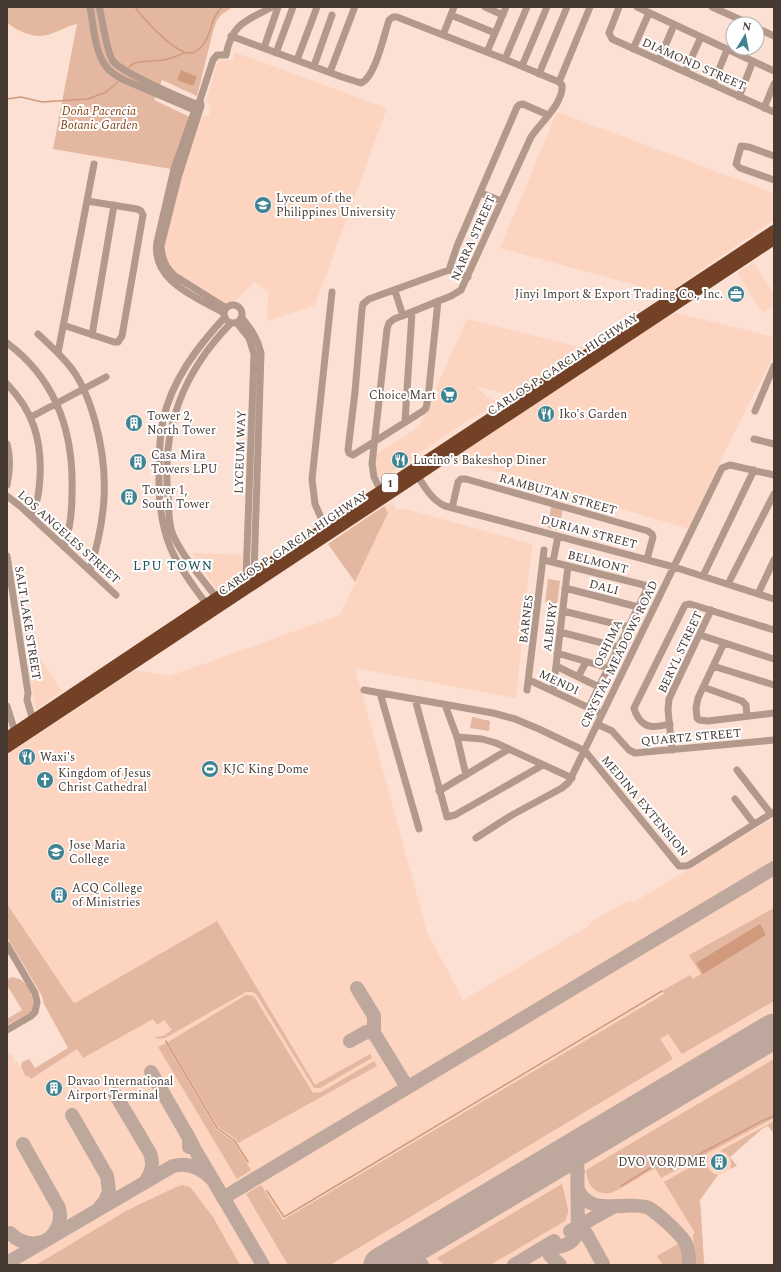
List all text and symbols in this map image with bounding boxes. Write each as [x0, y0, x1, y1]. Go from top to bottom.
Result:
north arrow [725, 16, 765, 56]
text: N [741, 17, 753, 36]
street label: DIAMOND STREET [639, 33, 749, 96]
park label: Doña Pacencia Botanic Garden [60, 102, 138, 135]
place label: Lyceum of the Philippines University [276, 189, 397, 222]
street label: NARRA STREET [446, 192, 501, 284]
school or university icon: Lyceum of the Philippines University [253, 195, 273, 215]
office icon: Jinyi Import & Export Trading Co., Inc. [726, 284, 746, 304]
place label: Jinyi Import & Export Trading Co., Inc. [515, 285, 723, 304]
street label: CARLOS P. GARCIA HIGHWAY [484, 308, 643, 421]
supermarket icon: Choice Mart [439, 385, 459, 405]
place label: Choice Mart [369, 386, 436, 405]
restaurant icon: Iko's Garden [536, 404, 556, 424]
place label: Iko's Garden [559, 405, 627, 424]
place label: Tower 2, North Tower [147, 407, 216, 440]
street label: LYCEUM WAY [230, 410, 251, 494]
building icon: Tower 2, North Tower [124, 413, 144, 433]
place label: Casa Mira Towers LPU [151, 446, 217, 479]
restaurant icon: Lucino's Bakeshop Diner [390, 450, 410, 470]
place label: Lucino's Bakeshop Diner [413, 451, 547, 470]
building icon: Casa Mira Towers LPU [128, 452, 148, 472]
street label: RAMBUTAN STREET [497, 469, 619, 520]
road number: 1 [382, 474, 398, 492]
place label: Tower 1, South Tower [142, 481, 210, 514]
street label: LOS ANGELES STREET [13, 486, 124, 589]
street label: CARLOS P. GARCIA HIGHWAY [214, 486, 372, 601]
building icon: Tower 1, South Tower [119, 487, 139, 507]
street label: DURIAN STREET [538, 510, 639, 554]
street label: BELMONT [565, 546, 630, 579]
district label: LPU TOWN [133, 556, 213, 576]
street label: SALT LAKE STREET [9, 565, 46, 681]
street label: DALI [587, 575, 621, 600]
street label: CRYSTAL MEADOWS ROAD [575, 577, 664, 731]
street label: BARNES [514, 594, 539, 644]
street label: ALBURY [538, 601, 563, 653]
street label: BERYL STREET [653, 608, 708, 696]
street label: OSHIMA [589, 616, 628, 670]
street label: MENDI [535, 665, 582, 700]
street label: QUARTZ STREET [640, 724, 742, 751]
restaurant icon: Waxi's [17, 747, 37, 767]
place label: Waxi's [40, 748, 75, 767]
street label: MEDINA EXTENSION [596, 752, 693, 861]
sports icon: KJC King Dome [200, 759, 220, 779]
place label: KJC King Dome [223, 760, 309, 779]
place label: Kingdom of Jesus Christ Cathedral [58, 764, 151, 797]
church icon: Kingdom of Jesus Christ Cathedral [35, 770, 55, 790]
place label: Jose Maria College [69, 836, 126, 869]
school or university icon: Jose Maria College [46, 842, 66, 862]
place label: ACQ College of Ministries [72, 879, 143, 912]
building icon: ACQ College of Ministries [49, 885, 69, 905]
place label: Davao International Airport Terminal [67, 1072, 173, 1105]
building icon: Davao International Airport Terminal [44, 1078, 64, 1098]
building icon: DVO VOR/DME [709, 1152, 729, 1172]
place label: DVO VOR/DME [618, 1153, 706, 1172]

